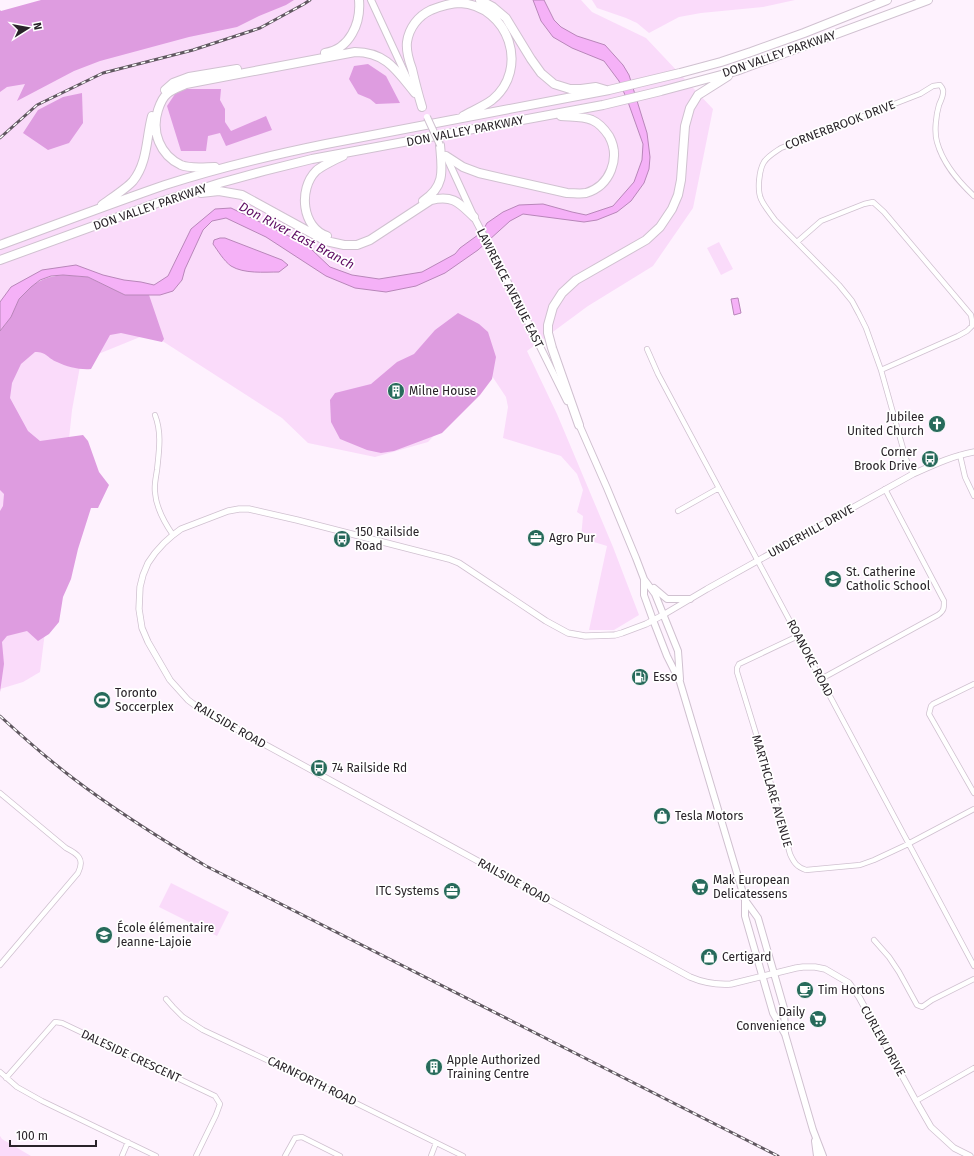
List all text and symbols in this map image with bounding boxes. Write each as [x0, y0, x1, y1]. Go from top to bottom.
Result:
north arrow [8, 8, 48, 48]
text: N [30, 21, 44, 31]
street label: DON VALLEY PARKWAY [720, 28, 838, 80]
street label: CORNERBROOK DRIVE [783, 98, 897, 152]
street label: DON VALLEY PARKWAY [405, 113, 525, 149]
street label: DON VALLEY PARKWAY [91, 181, 209, 233]
water label: Don River East Branch [237, 199, 357, 272]
street label: LAWRENCE AVENUE EAST [474, 226, 547, 351]
building icon: Milne House [386, 381, 406, 401]
place label: Milne House [409, 384, 476, 398]
place label: Jubilee United Church [847, 410, 924, 438]
church icon: Jubilee United Church [927, 414, 947, 434]
place label: Corner Brook Drive [854, 445, 917, 473]
bus stop icon: Corner Brook Drive [920, 449, 940, 469]
street label: UNDERHILL DRIVE [766, 502, 856, 560]
place label: 150 Railside Road [355, 525, 419, 553]
office icon: Agro Pur [526, 528, 546, 548]
bus stop icon: 150 Railside Road [332, 529, 352, 549]
place label: Agro Pur [549, 531, 595, 545]
place label: St. Catherine Catholic School [846, 565, 931, 593]
school or university icon: St. Catherine Catholic School [823, 569, 843, 589]
street label: ROANOKE ROAD [784, 617, 836, 699]
fuel station icon: Esso [630, 667, 650, 687]
place label: Esso [653, 670, 677, 684]
place label: Toronto Soccerplex [115, 686, 174, 714]
sports icon: Toronto Soccerplex [92, 690, 112, 710]
street label: RAILSIDE ROAD [192, 699, 269, 751]
street label: MARTHCLARE AVENUE [749, 733, 795, 849]
bus stop icon: 74 Railside Rd [309, 758, 329, 778]
place label: 74 Railside Rd [332, 761, 407, 775]
shop icon: Tesla Motors [652, 806, 672, 826]
place label: Tesla Motors [675, 809, 744, 823]
street label: RAILSIDE ROAD [475, 855, 553, 907]
place label: Mak European Delicatessens [713, 873, 790, 901]
supermarket icon: Mak European Delicatessens [690, 877, 710, 897]
office icon: ITC Systems [442, 881, 462, 901]
place label: ITC Systems [375, 884, 439, 898]
place label: École élémentaire Jeanne-Lajoie [117, 920, 214, 949]
school or university icon: École élémentaire Jeanne-Lajoie [94, 925, 114, 945]
shop icon: Certigard [699, 947, 719, 967]
place label: Certigard [722, 950, 771, 964]
cafe icon: Tim Hortons [795, 980, 815, 1000]
place label: Tim Hortons [818, 983, 885, 997]
street label: CURLEW DRIVE [858, 1003, 908, 1079]
place label: Daily Convenience [736, 1005, 805, 1033]
supermarket icon: Daily Convenience [808, 1009, 828, 1029]
street label: DALESIDE CRESCENT [79, 1027, 184, 1086]
street label: CARNFORTH ROAD [265, 1053, 359, 1109]
place label: Apple Authorized Training Centre [447, 1053, 540, 1081]
building icon: Apple Authorized Training Centre [424, 1057, 444, 1077]
scale bar [10, 1122, 96, 1148]
text: 100 m [16, 1129, 48, 1143]

